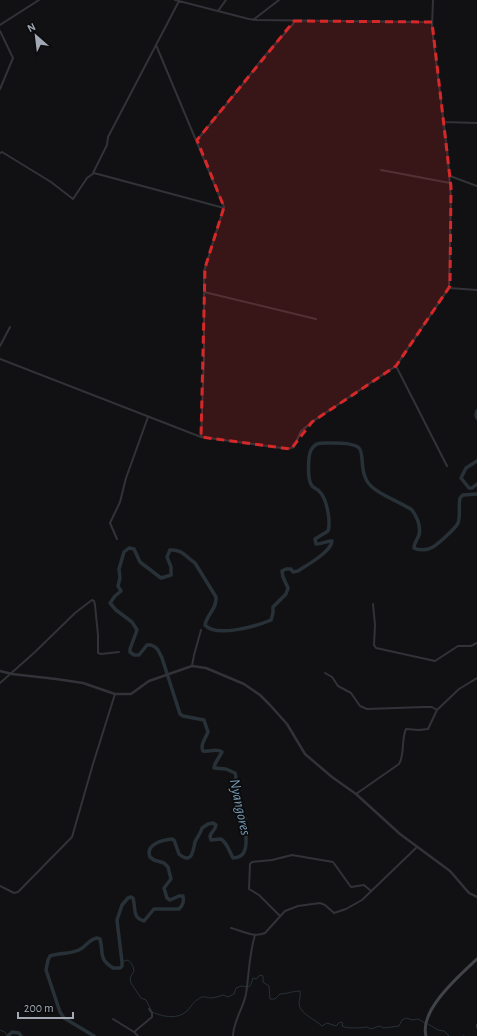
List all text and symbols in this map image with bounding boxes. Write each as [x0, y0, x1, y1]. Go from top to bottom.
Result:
north arrow [16, 16, 56, 56]
text: N [26, 21, 38, 34]
water label: Nyangores [227, 778, 253, 837]
scale bar [18, 994, 73, 1020]
text: 200 m [24, 1002, 54, 1014]

